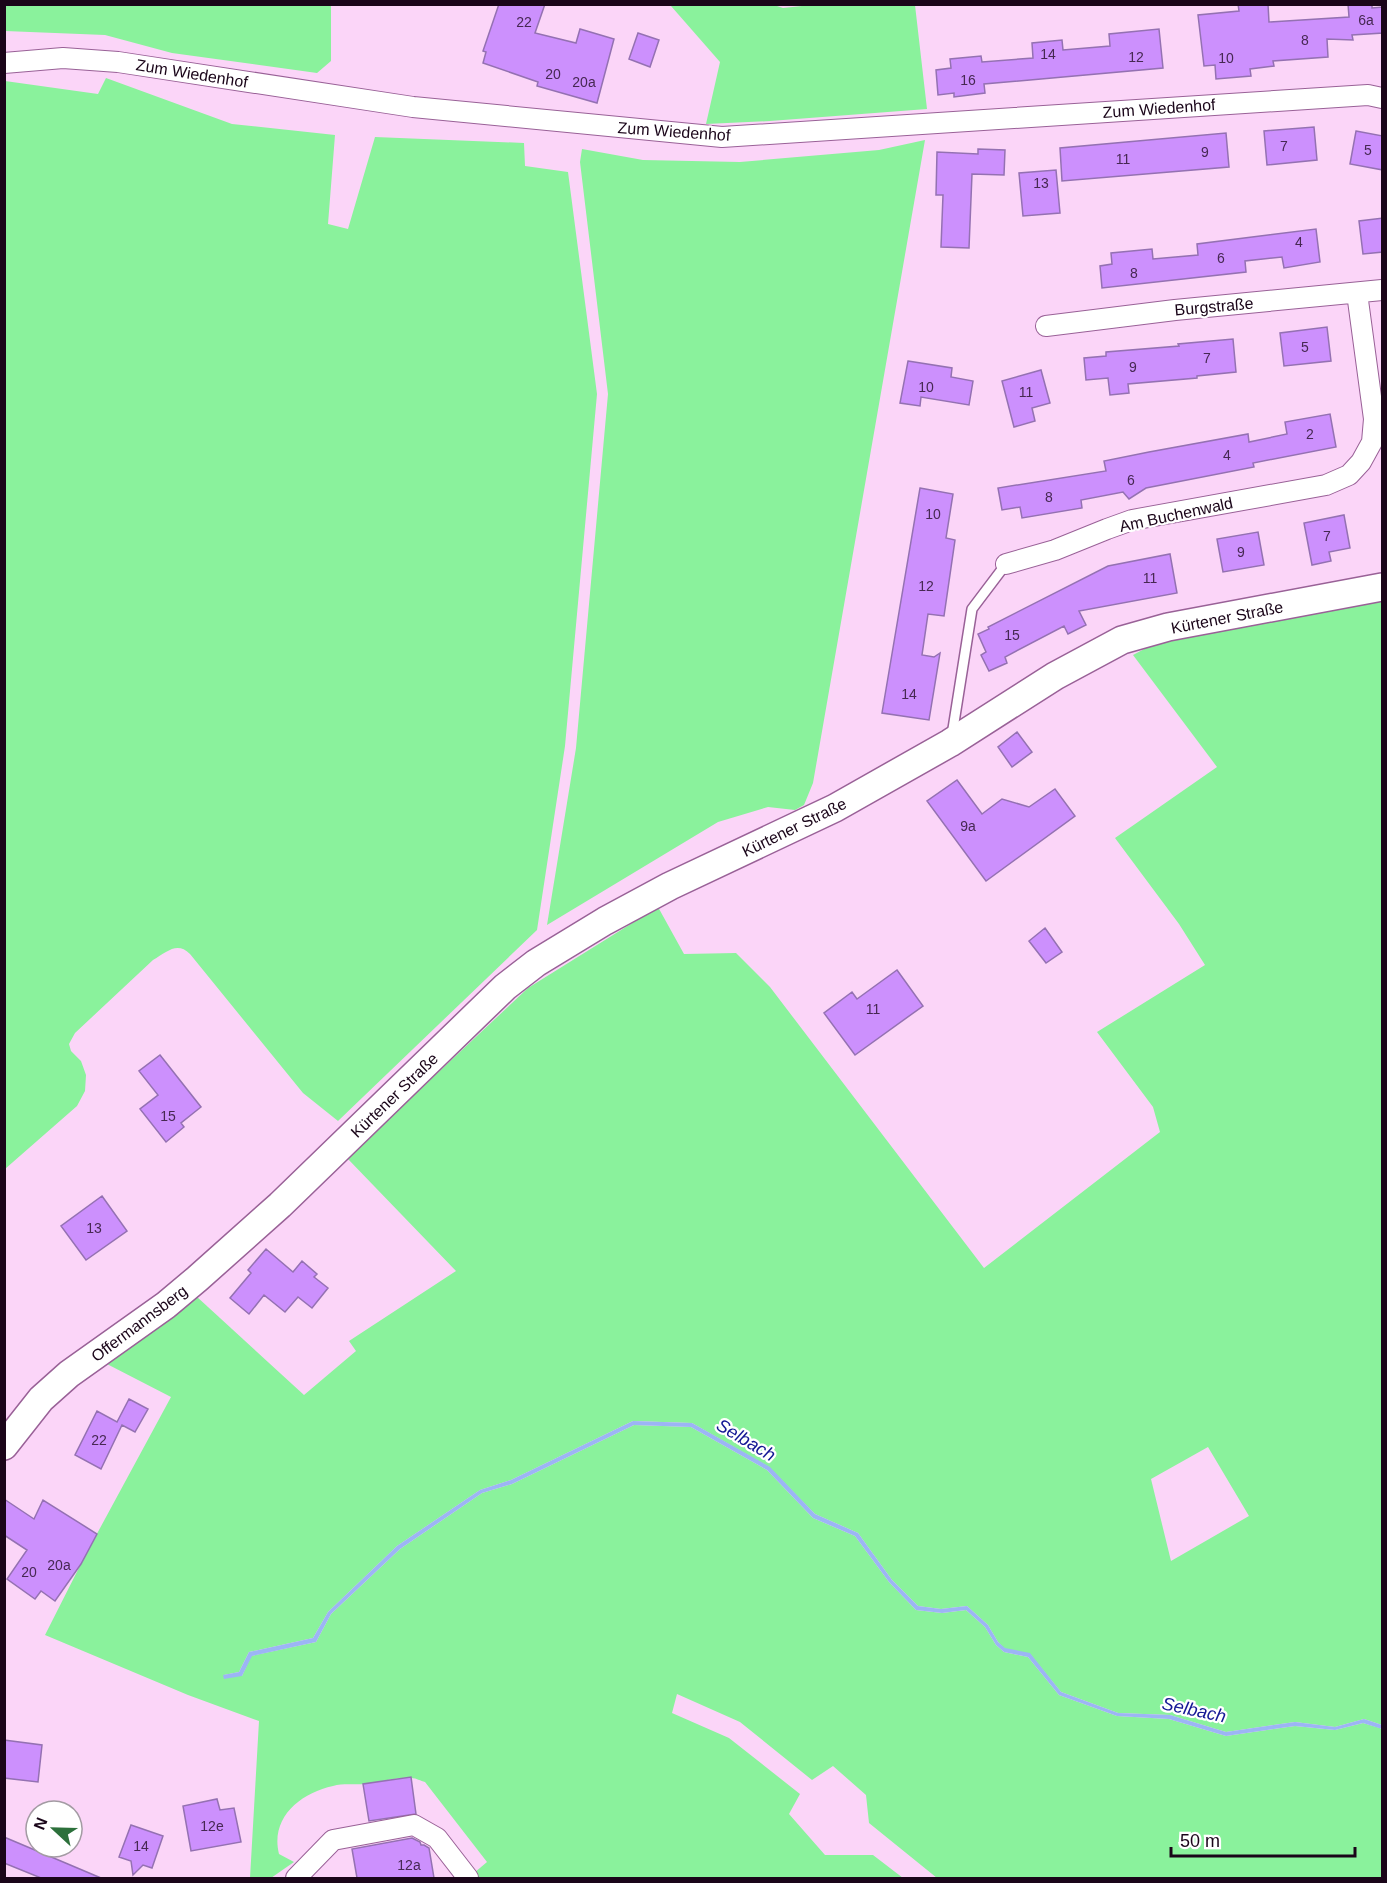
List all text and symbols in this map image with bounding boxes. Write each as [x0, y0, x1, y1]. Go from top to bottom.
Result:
house number: 6a [1358, 12, 1374, 28]
house number: 22 [516, 14, 532, 30]
house number: 8 [1301, 32, 1309, 48]
house number: 14 [1040, 46, 1056, 62]
house number: 12 [1128, 49, 1144, 65]
house number: 10 [1218, 50, 1234, 66]
street label: Zum Wiedenhof [135, 56, 250, 91]
house number: 20 [545, 66, 561, 82]
house number: 16 [960, 72, 976, 88]
house number: 20a [572, 74, 596, 90]
street label: Zum Wiedenhof [1102, 96, 1217, 121]
street label: Zum Wiedenhof [617, 119, 731, 144]
house number: 7 [1280, 138, 1288, 154]
house number: 5 [1364, 142, 1372, 158]
house number: 9 [1201, 144, 1209, 160]
house number: 11 [1116, 151, 1130, 167]
house number: 13 [1033, 175, 1049, 191]
house number: 4 [1295, 234, 1303, 250]
house number: 6 [1217, 250, 1225, 266]
house number: 8 [1130, 265, 1138, 281]
street label: Burgstraße [1174, 295, 1254, 318]
house number: 5 [1301, 339, 1309, 355]
house number: 7 [1203, 350, 1211, 366]
house number: 9 [1129, 359, 1137, 375]
house number: 10 [918, 379, 934, 395]
house number: 11 [1019, 384, 1033, 400]
house number: 2 [1306, 426, 1314, 442]
house number: 4 [1223, 447, 1231, 463]
house number: 6 [1127, 472, 1135, 488]
house number: 8 [1045, 489, 1053, 505]
street label: Am Buchenwald [1118, 494, 1234, 535]
house number: 10 [925, 506, 941, 522]
house number: 7 [1323, 528, 1331, 544]
house number: 9 [1237, 544, 1245, 560]
house number: 11 [1143, 570, 1157, 586]
house number: 12 [918, 578, 934, 594]
street label: Kürtener Straße [1170, 598, 1285, 637]
house number: 15 [1004, 627, 1020, 643]
house number: 14 [901, 686, 917, 702]
street label: Kürtener Straße [739, 795, 849, 860]
house number: 9a [960, 818, 976, 834]
house number: 11 [866, 1001, 880, 1017]
street label: Kürtener Straße [348, 1050, 441, 1141]
house number: 15 [160, 1108, 176, 1124]
house number: 13 [86, 1220, 102, 1236]
street label: Offermannsberg [88, 1282, 190, 1365]
water label: Selbach [713, 1415, 779, 1465]
house number: 22 [91, 1432, 107, 1448]
house number: 20a [47, 1557, 71, 1573]
house number: 20 [21, 1564, 37, 1580]
water label: Selbach [1160, 1693, 1228, 1727]
north arrow [24, 1799, 84, 1859]
text: N [31, 1815, 51, 1832]
house number: 12e [200, 1818, 224, 1834]
scale bar [1171, 1820, 1356, 1858]
text: 50 m [1180, 1831, 1220, 1851]
house number: 14 [133, 1838, 149, 1854]
house number: 12a [397, 1857, 421, 1873]

